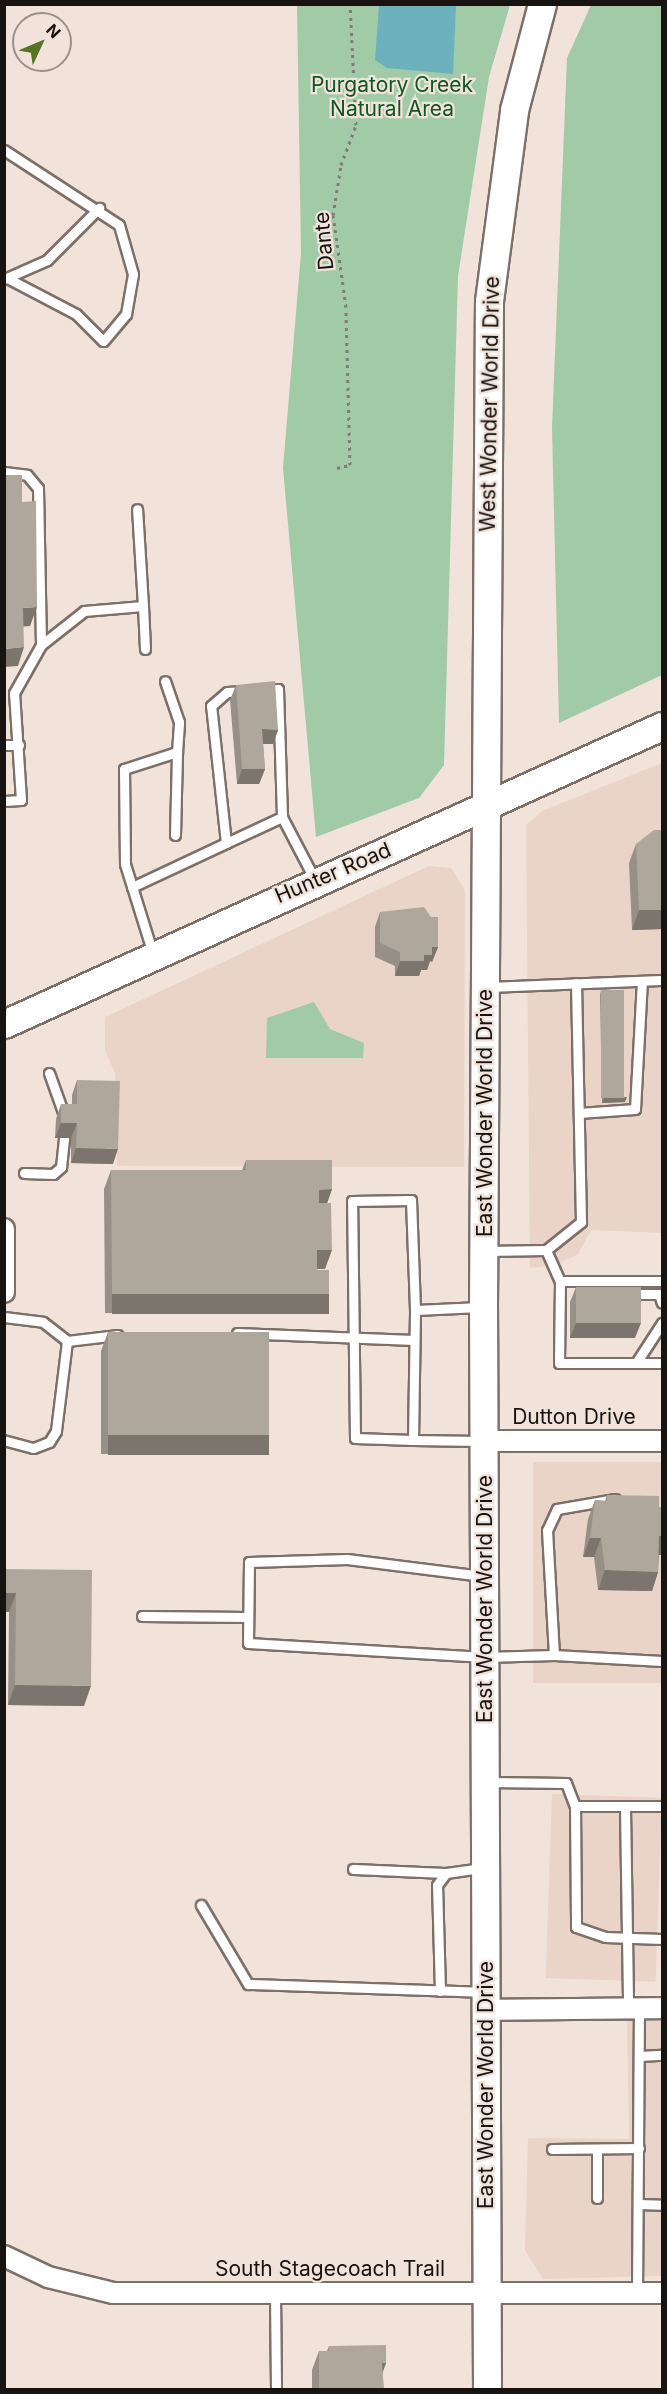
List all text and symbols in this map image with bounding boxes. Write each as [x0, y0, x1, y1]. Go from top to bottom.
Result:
north arrow [12, 12, 72, 72]
text: N [42, 20, 65, 42]
park label: Purgatory Creek Natural Area [311, 72, 473, 122]
street label: Dante [309, 211, 339, 271]
street label: West Wonder World Drive [475, 276, 505, 532]
street label: Hunter Road [271, 837, 395, 909]
street label: East Wonder World Drive [472, 989, 498, 1237]
street label: Dutton Drive [512, 1404, 636, 1430]
street label: East Wonder World Drive [472, 1475, 498, 1723]
street label: East Wonder World Drive [473, 1961, 499, 2209]
street label: South Stagecoach Trail [215, 2256, 445, 2282]

